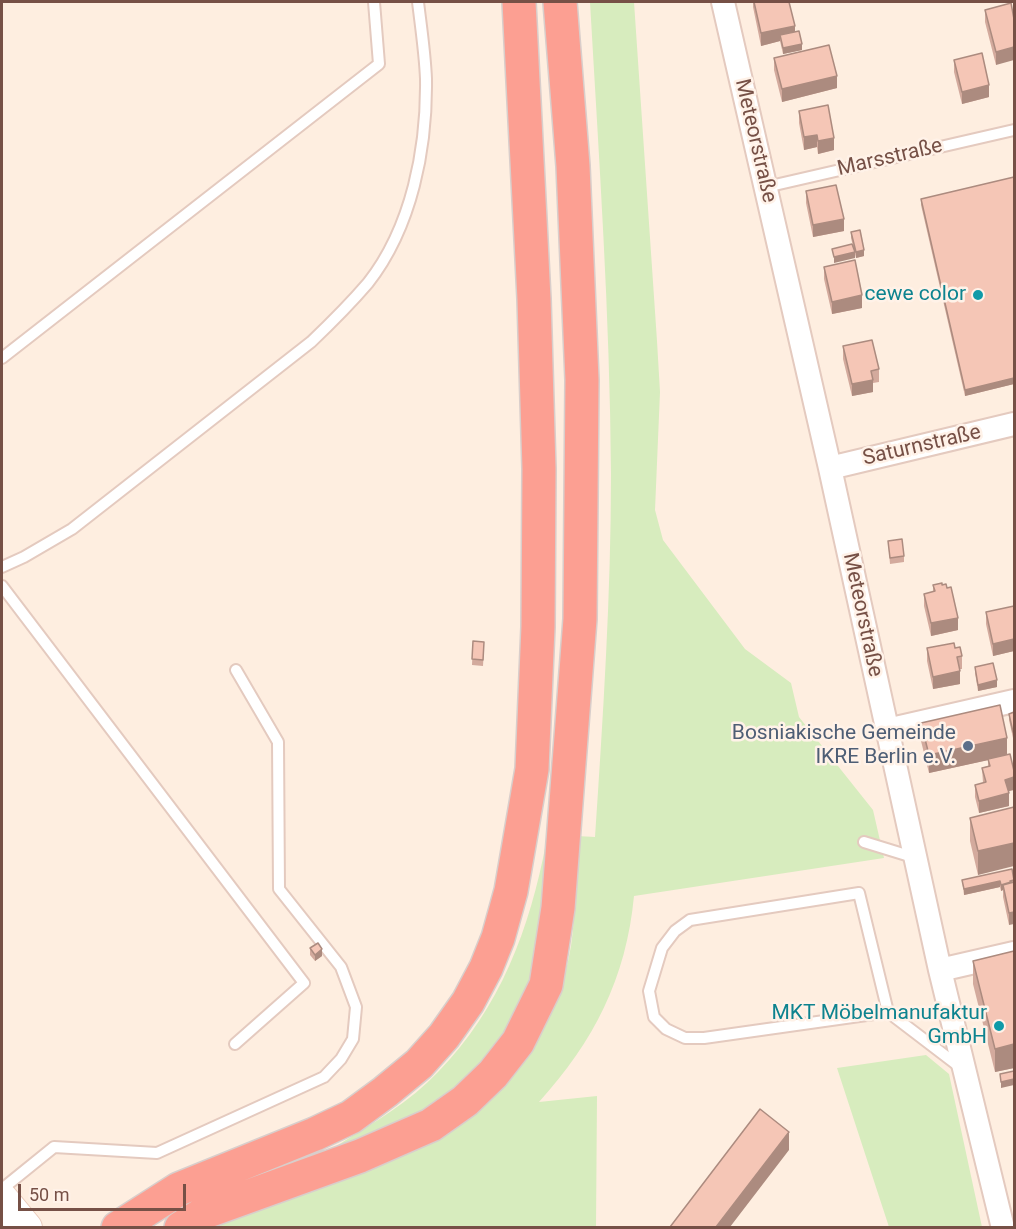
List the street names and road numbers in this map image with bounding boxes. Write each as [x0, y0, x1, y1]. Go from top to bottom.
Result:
street label: Meteorstraße [729, 77, 781, 205]
street label: Marsstraße [835, 134, 945, 182]
street label: Saturnstraße [860, 420, 984, 472]
street label: Meteorstraße [837, 551, 887, 679]

